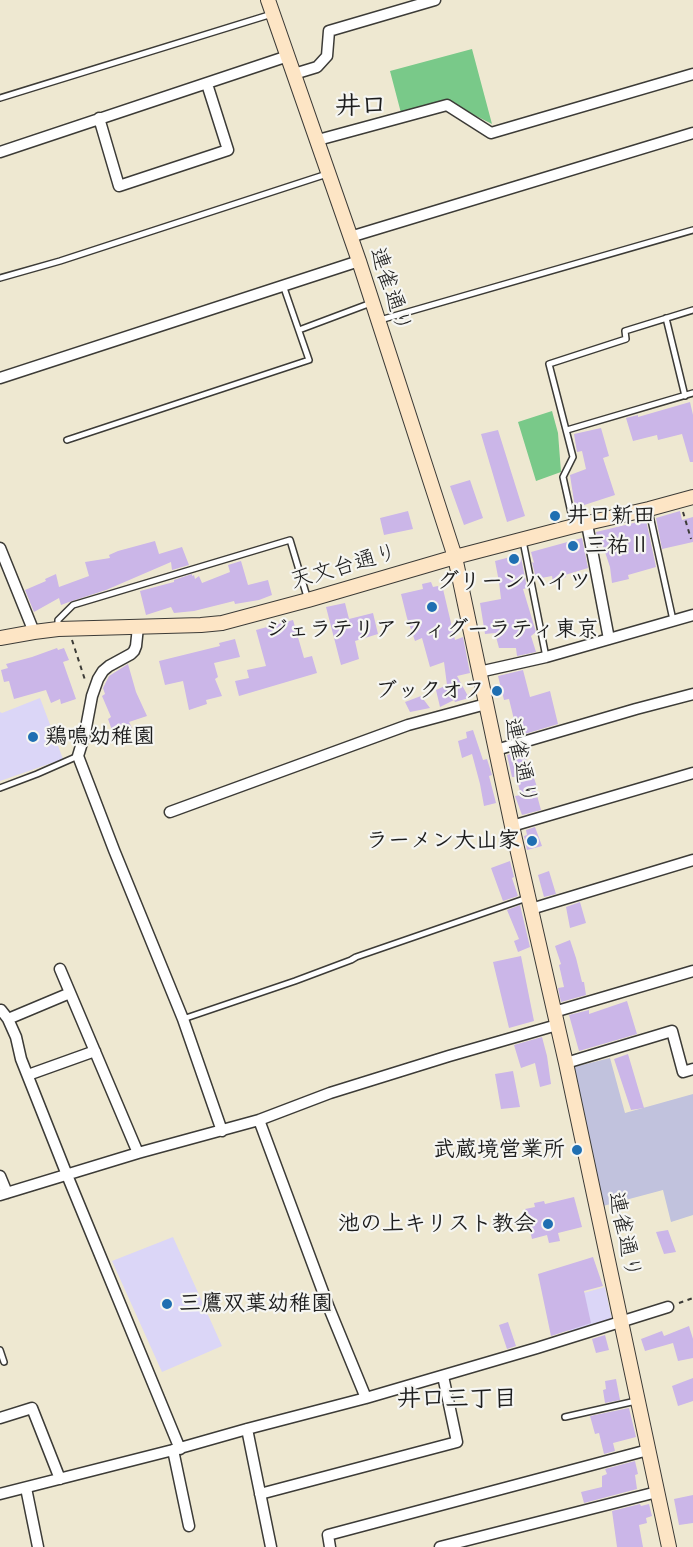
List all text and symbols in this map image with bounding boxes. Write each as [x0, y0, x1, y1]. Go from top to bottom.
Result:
district label: 井口 [335, 91, 387, 123]
street label: 連雀通り [363, 244, 417, 336]
place label: 井口新田 [567, 503, 655, 529]
marker: 井口新田 [548, 509, 562, 523]
place label: 三祐Ⅱ [585, 533, 651, 559]
street label: 天文台通り [287, 539, 401, 595]
marker: 三祐Ⅱ [566, 539, 580, 553]
marker: グリーンハイツ [507, 552, 521, 566]
place label: グリーンハイツ [437, 569, 591, 595]
marker: ジェラテリア フィグーラティ東京 [425, 600, 439, 614]
place label: ジェラテリア フィグーラティ東京 [265, 617, 599, 643]
place label: ブックオフ [375, 678, 485, 704]
marker: ブックオフ [490, 684, 504, 698]
street label: 連雀通り [498, 715, 542, 807]
place label: 鶏鳴幼稚園 [45, 724, 155, 750]
marker: 鶏鳴幼稚園 [26, 730, 40, 744]
place label: ラーメン大山家 [366, 828, 520, 854]
marker: ラーメン大山家 [525, 834, 539, 848]
place label: 武蔵境営業所 [433, 1137, 565, 1163]
marker: 武蔵境営業所 [570, 1143, 584, 1157]
street label: 連雀通り [602, 1189, 646, 1281]
place label: 池の上キリスト教会 [338, 1211, 536, 1237]
marker: 池の上キリスト教会 [541, 1217, 555, 1231]
place label: 三鷹双葉幼稚園 [179, 1291, 333, 1317]
marker: 三鷹双葉幼稚園 [160, 1297, 174, 1311]
district label: 井口三丁目 [397, 1386, 517, 1414]

